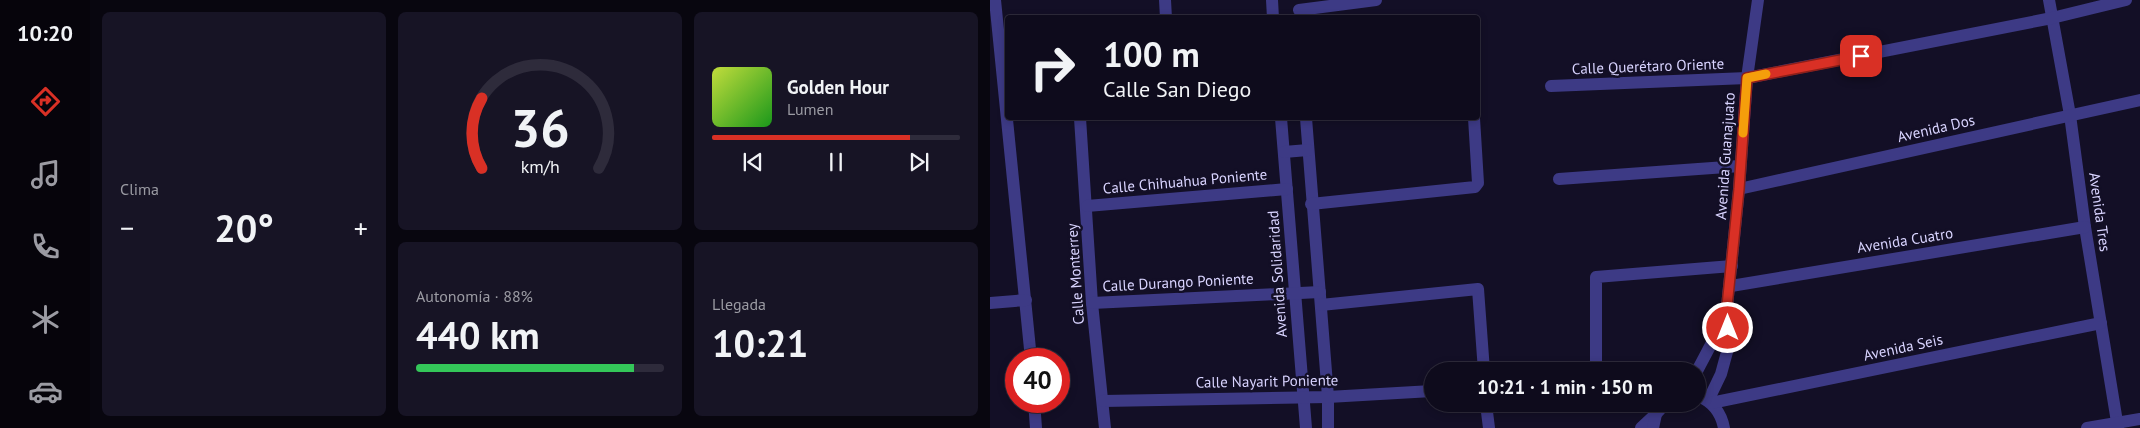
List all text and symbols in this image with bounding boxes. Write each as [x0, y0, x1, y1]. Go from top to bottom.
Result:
text: 10:20 [17, 19, 73, 47]
text: 100 m [1103, 31, 1200, 77]
icon: right [1020, 35, 1085, 100]
pin [1840, 35, 1882, 77]
icon: arrive [1847, 42, 1875, 70]
street label: Calle Querétaro Oriente [1572, 54, 1724, 78]
text: Golden Hour [787, 75, 889, 99]
text: Calle San Diego [1103, 75, 1251, 103]
icon: directions [28, 84, 63, 119]
street label: Avenida Guanajuato [1711, 92, 1739, 220]
text: 36 [511, 94, 569, 161]
text: Lumen [787, 99, 833, 119]
street label: Avenida Dos [1895, 110, 1977, 146]
icon: previous [739, 148, 767, 176]
icon: pause [822, 148, 850, 176]
icon: next [905, 148, 933, 176]
text: km/h [520, 155, 560, 178]
icon: music [28, 157, 63, 192]
street label: Calle Chihuahua Poniente [1102, 164, 1268, 198]
street label: Avenida Tres [2085, 171, 2115, 253]
text: Clima [120, 179, 159, 199]
text: 20° [214, 203, 274, 252]
text: − [120, 209, 134, 246]
text: + [354, 209, 368, 246]
street label: Avenida Solidaridad [1263, 210, 1291, 338]
street label: Calle Monterrey [1062, 223, 1088, 325]
street label: Avenida Cuatro [1856, 223, 1954, 257]
icon: phone [28, 229, 63, 264]
street label: Calle Durango Poniente [1102, 269, 1254, 295]
text: Autonomía · 88% [416, 286, 533, 306]
text: Llegada [712, 294, 766, 314]
position arrow [1701, 301, 1753, 353]
icon: climate [28, 302, 63, 337]
text: 440 km [416, 310, 540, 359]
text: 10:21 [712, 318, 808, 367]
street label: Avenida Seis [1862, 329, 1944, 365]
speed limit sign: 40 [1005, 348, 1070, 413]
street label: Calle Nayarit Poniente [1195, 370, 1339, 392]
icon: car [28, 374, 63, 409]
text: 10:21 · 1 min · 150 m [1477, 375, 1653, 399]

